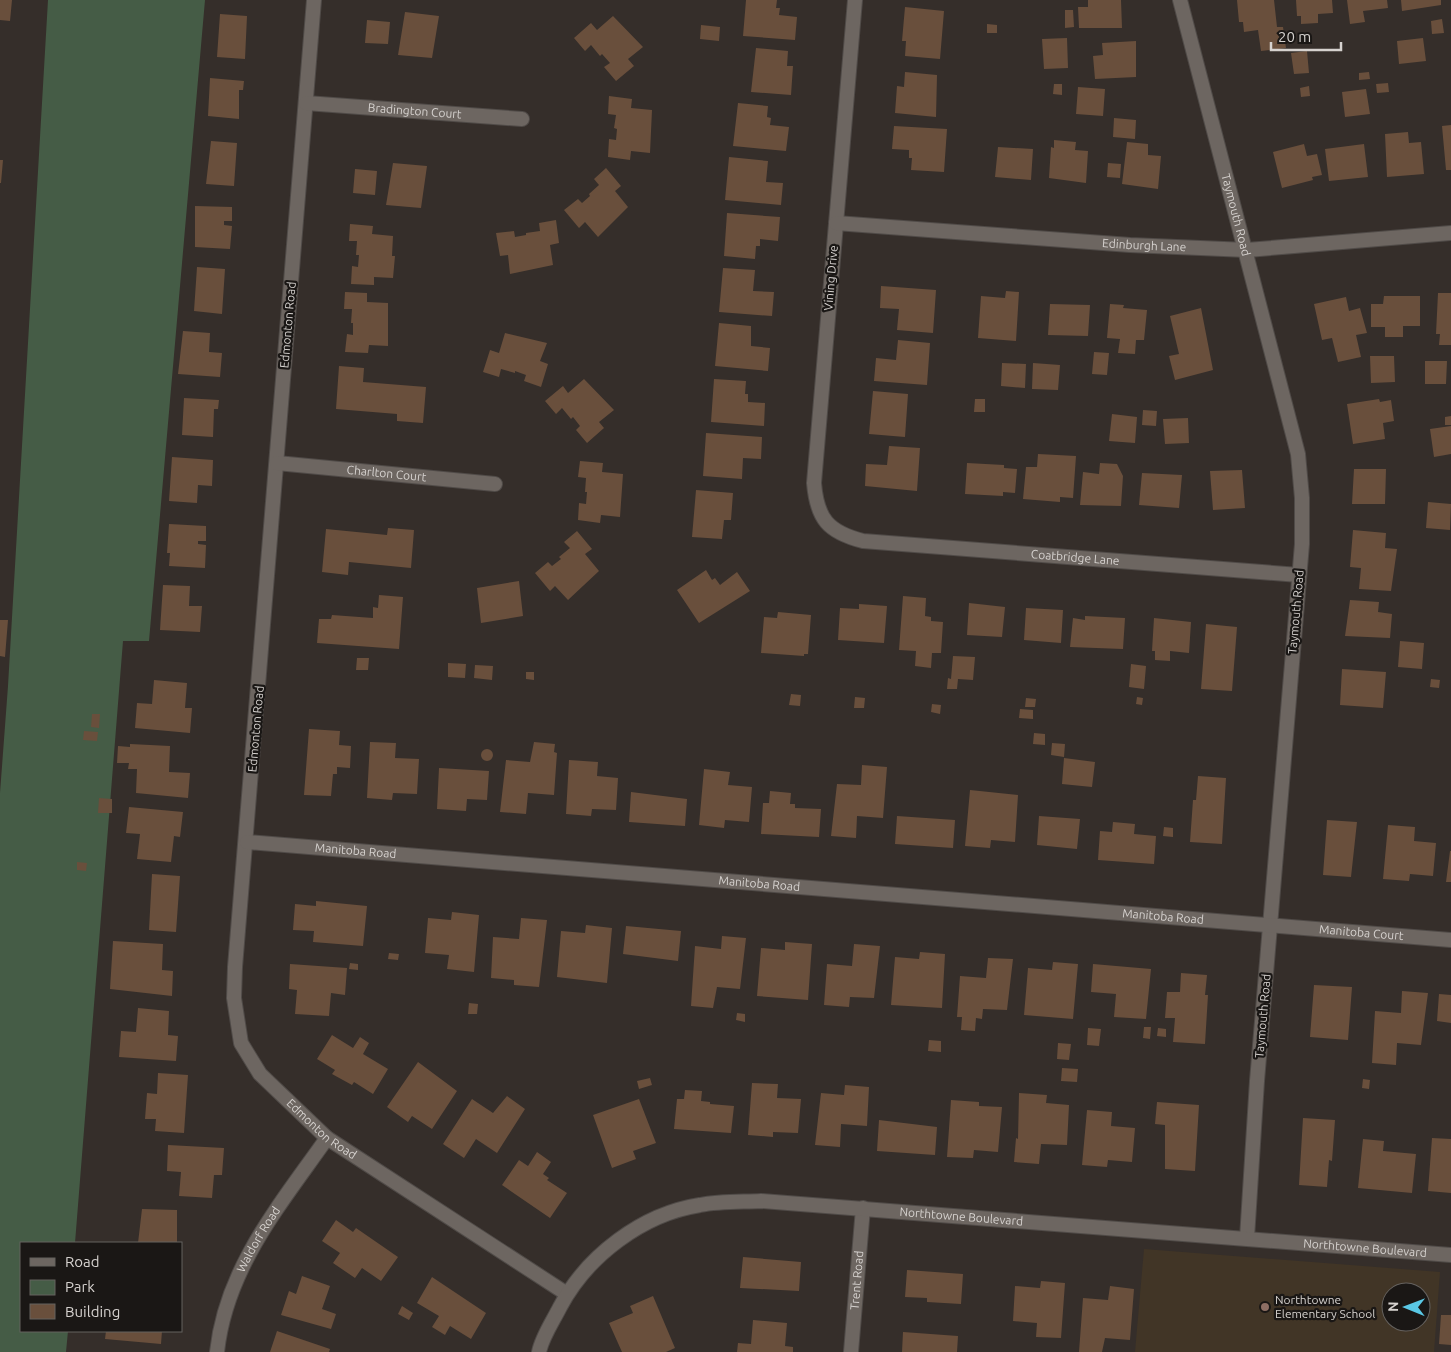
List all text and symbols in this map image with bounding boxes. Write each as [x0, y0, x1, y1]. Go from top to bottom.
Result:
scale bar [1271, 20, 1341, 52]
text: 20 m [1278, 28, 1311, 45]
street label: Bradington Court [367, 101, 462, 121]
street label: Taymouth Road [1219, 172, 1253, 257]
street label: Edinburgh Lane [1102, 236, 1187, 253]
street label: Vining Drive [821, 245, 840, 311]
street label: Edmonton Road [277, 281, 298, 369]
street label: Charlton Court [346, 463, 427, 483]
street label: Coatbridge Lane [1030, 547, 1120, 567]
street label: Taymouth Road [1285, 569, 1306, 655]
street label: Edmonton Road [245, 685, 266, 773]
street label: Manitoba Road [314, 841, 397, 860]
street label: Manitoba Road [718, 873, 801, 893]
street label: Manitoba Road [1122, 906, 1204, 926]
street label: Manitoba Court [1319, 922, 1404, 942]
street label: Taymouth Road [1252, 973, 1273, 1059]
street label: Edmonton Road [284, 1096, 359, 1161]
street label: Waldorf Road [234, 1204, 282, 1274]
street label: Northtowne Boulevard [899, 1205, 1024, 1227]
street label: Northtowne Boulevard [1303, 1236, 1427, 1259]
legend [20, 1242, 182, 1332]
street label: Trent Road [848, 1250, 865, 1310]
text: Road [65, 1253, 100, 1270]
text: Park [65, 1278, 95, 1295]
north arrow [1381, 1282, 1431, 1332]
place label: Northtowne Elementary School [1275, 1293, 1375, 1320]
marker: Northtowne Elementary School [1259, 1301, 1271, 1313]
text: N [1385, 1301, 1401, 1312]
text: Building [65, 1303, 120, 1320]

